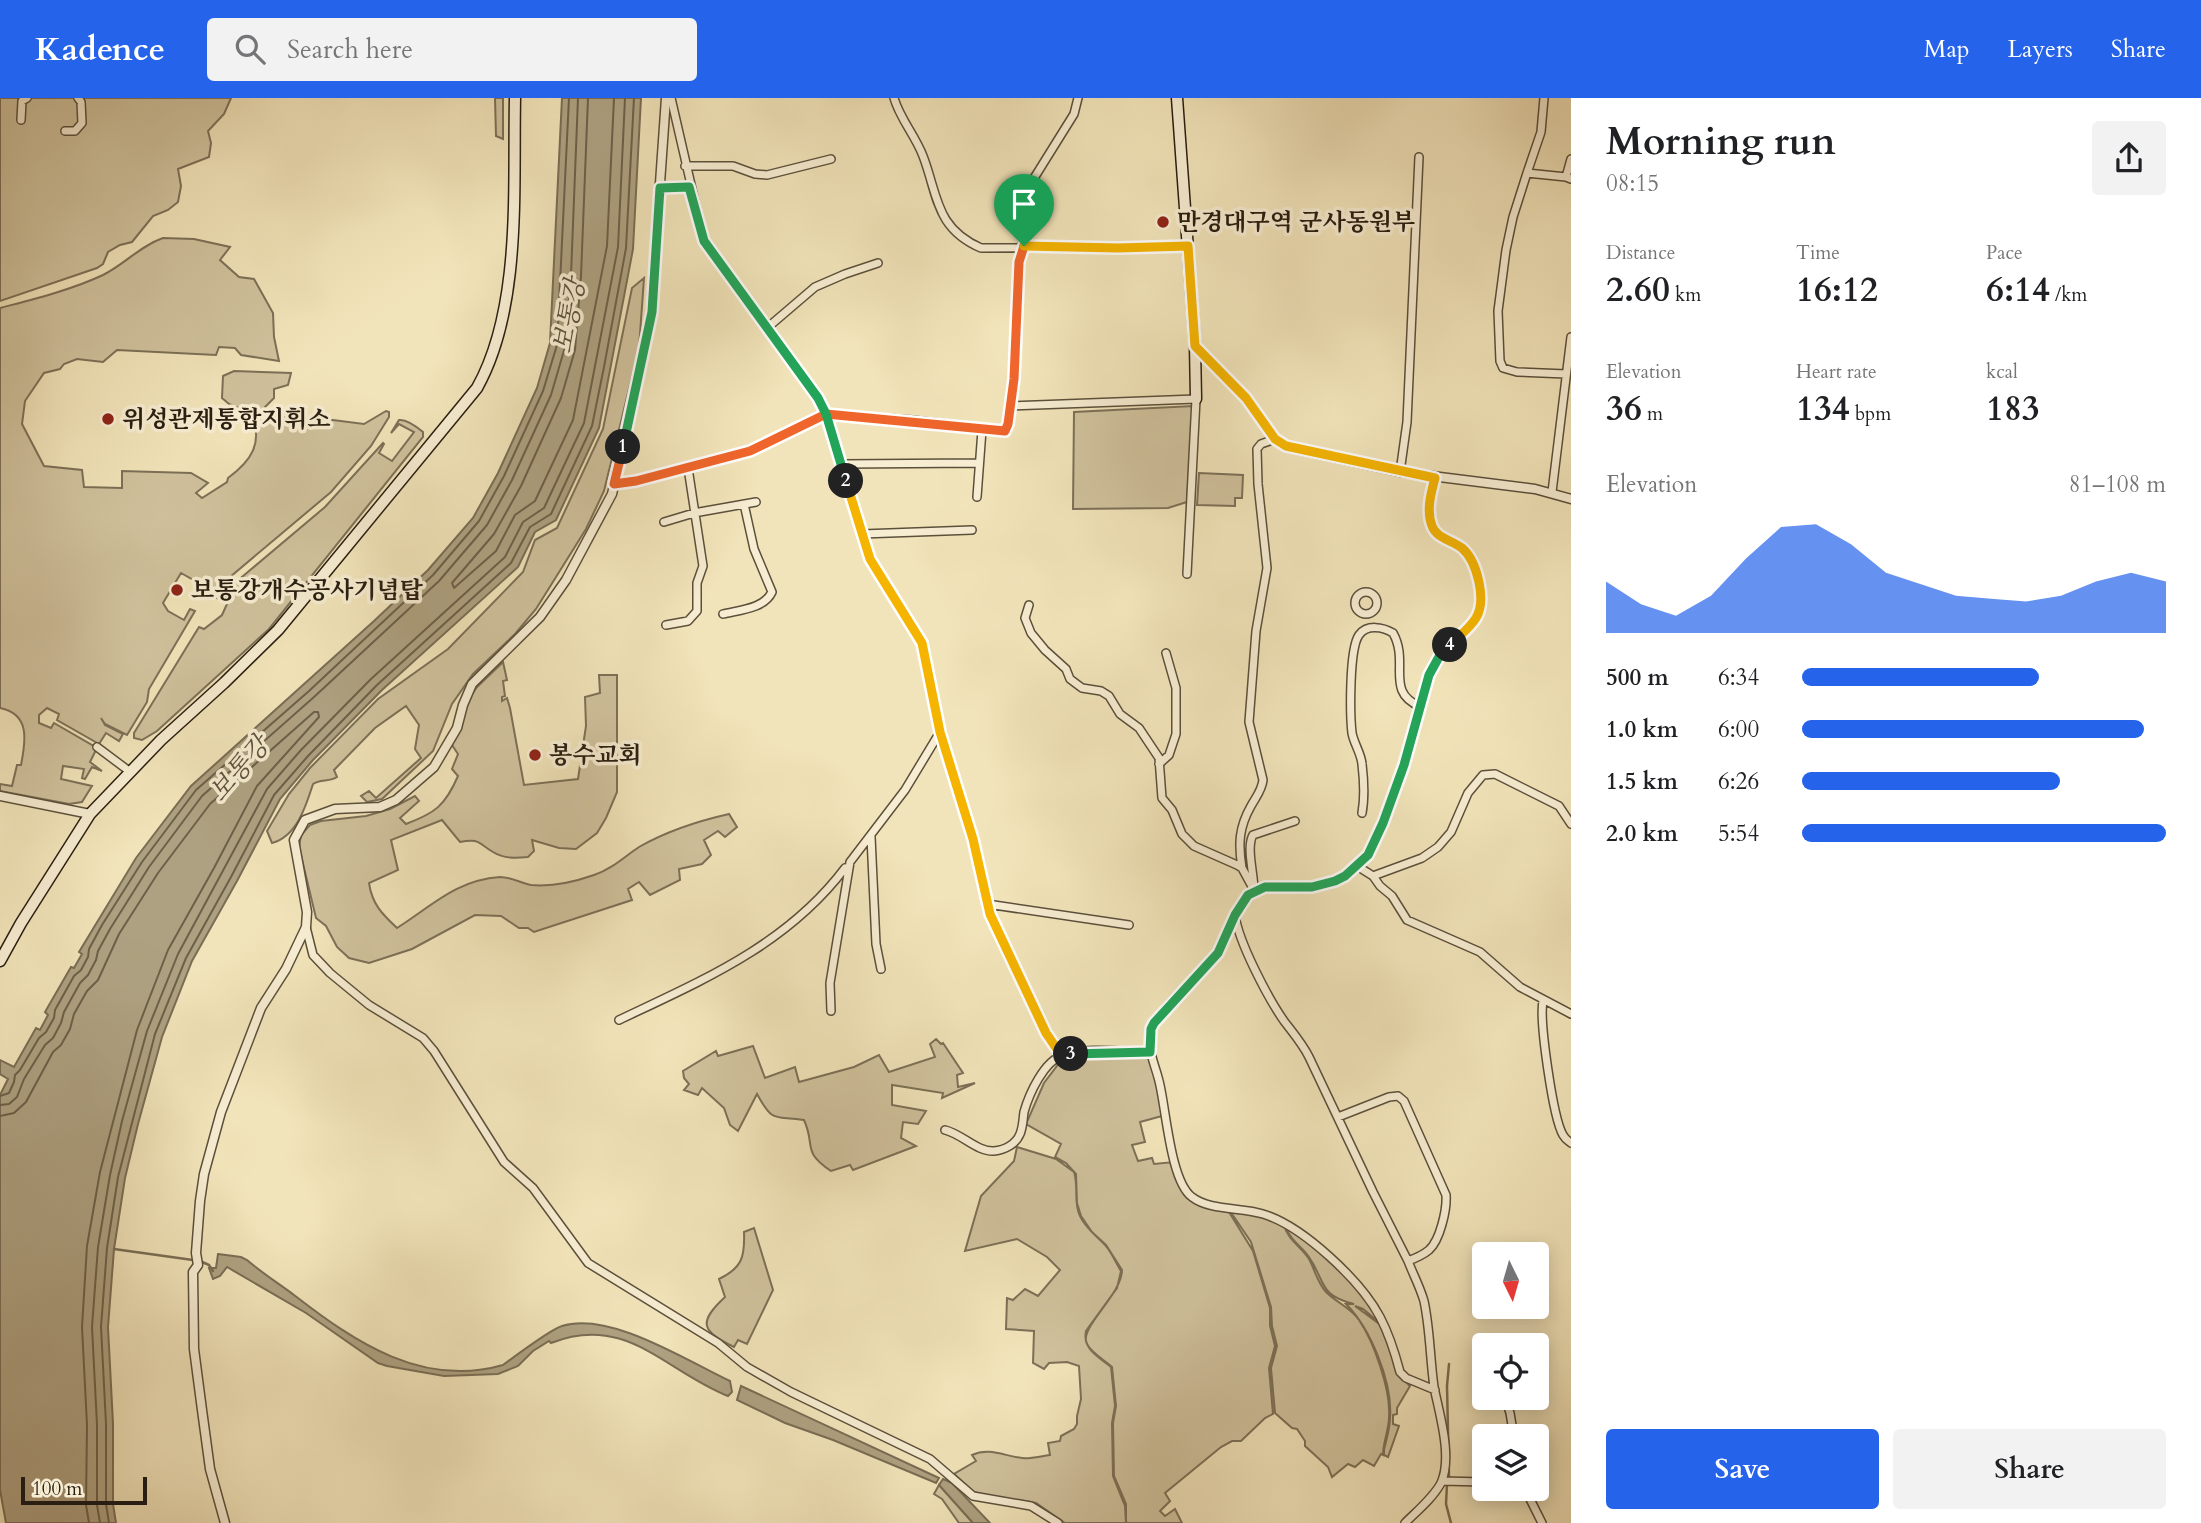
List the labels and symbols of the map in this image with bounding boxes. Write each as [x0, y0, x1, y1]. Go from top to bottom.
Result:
pin [994, 174, 1054, 246]
place label: 만경대구역 군사동원부 [1177, 206, 1415, 239]
marker: 만경대구역 군사동원부 [1155, 214, 1171, 230]
water label: 보통강 [545, 272, 594, 356]
place label: 위성관제통합지휘소 [122, 403, 331, 436]
marker: 위성관제통합지휘소 [100, 411, 116, 427]
pin: 1 [606, 430, 640, 464]
pin: 2 [828, 464, 864, 498]
place label: 보통강개수공사기념탑 [191, 574, 424, 607]
marker: 보통강개수공사기념탑 [169, 582, 185, 598]
pin: 4 [1432, 628, 1468, 662]
water label: 보통강 [201, 726, 279, 809]
place label: 봉수교회 [549, 739, 642, 772]
marker: 봉수교회 [527, 747, 543, 763]
pin: 3 [1054, 1037, 1088, 1072]
north arrow [1472, 1242, 1549, 1320]
scale bar [21, 1474, 147, 1506]

